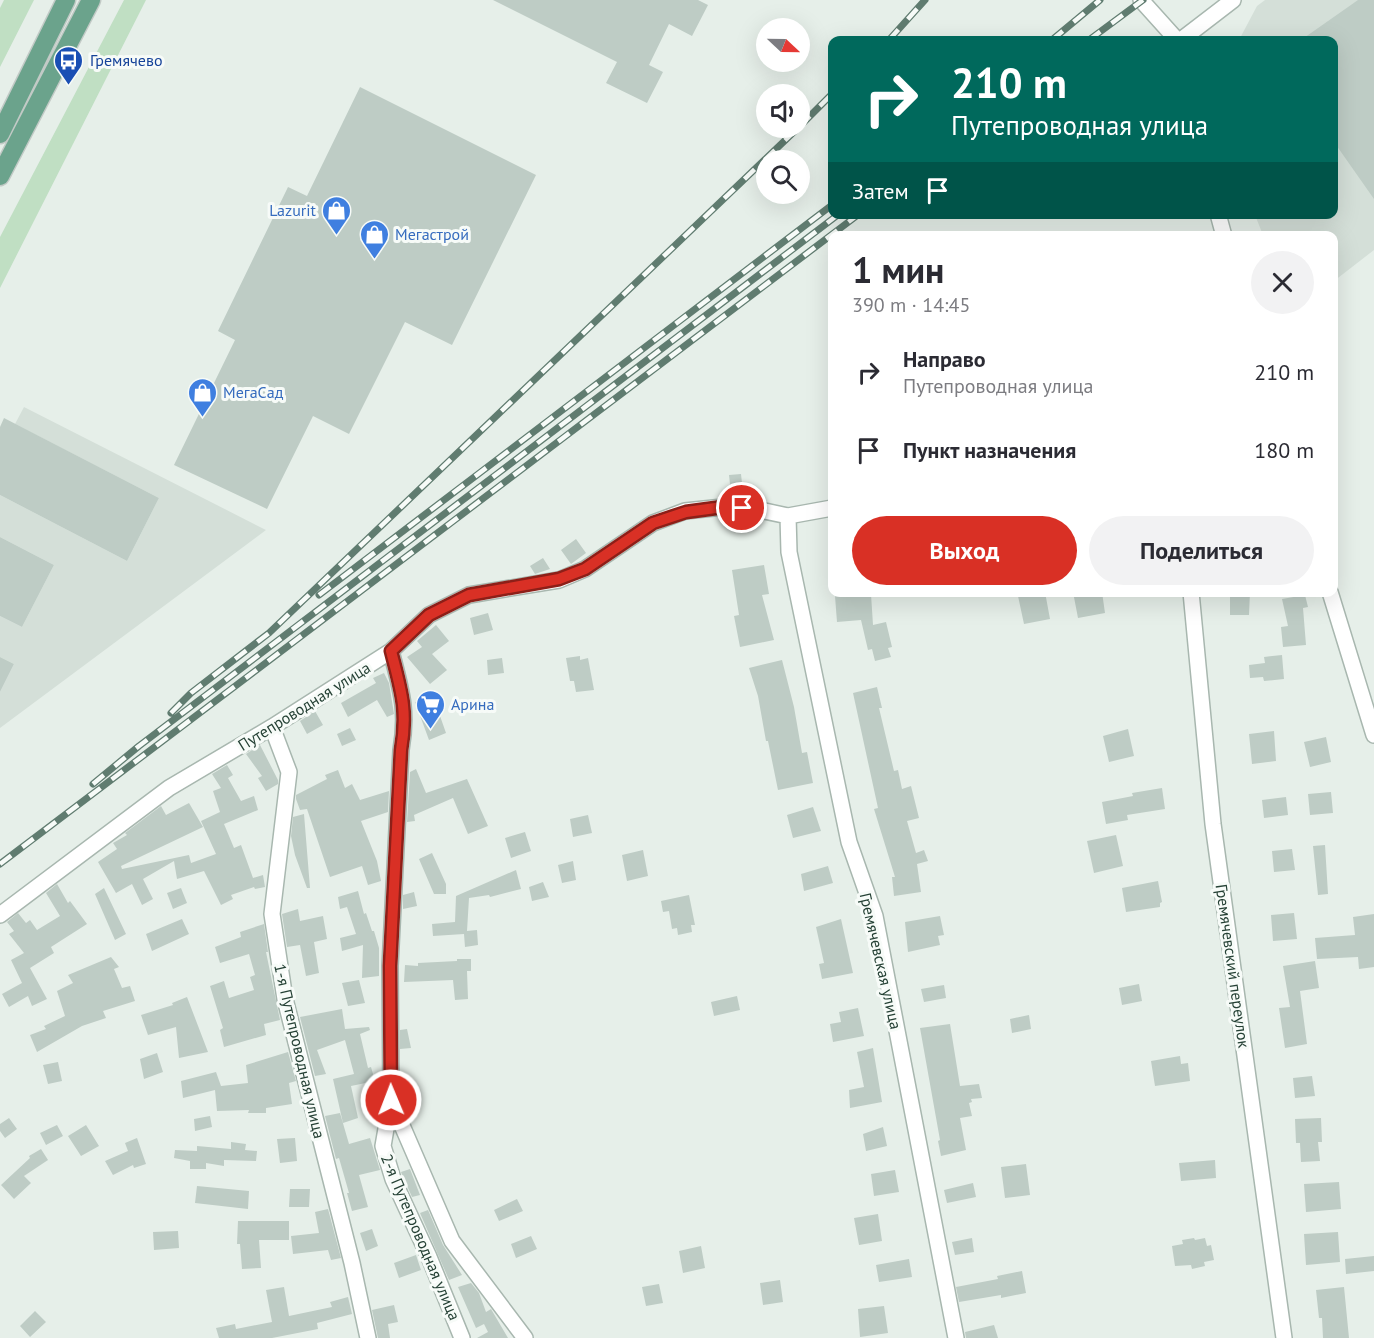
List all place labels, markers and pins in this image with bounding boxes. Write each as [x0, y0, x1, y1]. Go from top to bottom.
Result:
bus stop icon: Гремячево [53, 44, 85, 86]
place label: Гремячево [90, 50, 163, 70]
shop icon: Lazurit [321, 194, 353, 236]
place label: Lazurit [269, 200, 317, 220]
shop icon: Мегастрой [358, 218, 390, 260]
place label: Мегастрой [395, 224, 469, 244]
shop icon: МегаСад [186, 376, 218, 418]
place label: МегаСад [223, 382, 284, 402]
pin [716, 482, 767, 533]
supermarket icon: Арина [414, 688, 446, 730]
place label: Арина [451, 694, 494, 714]

